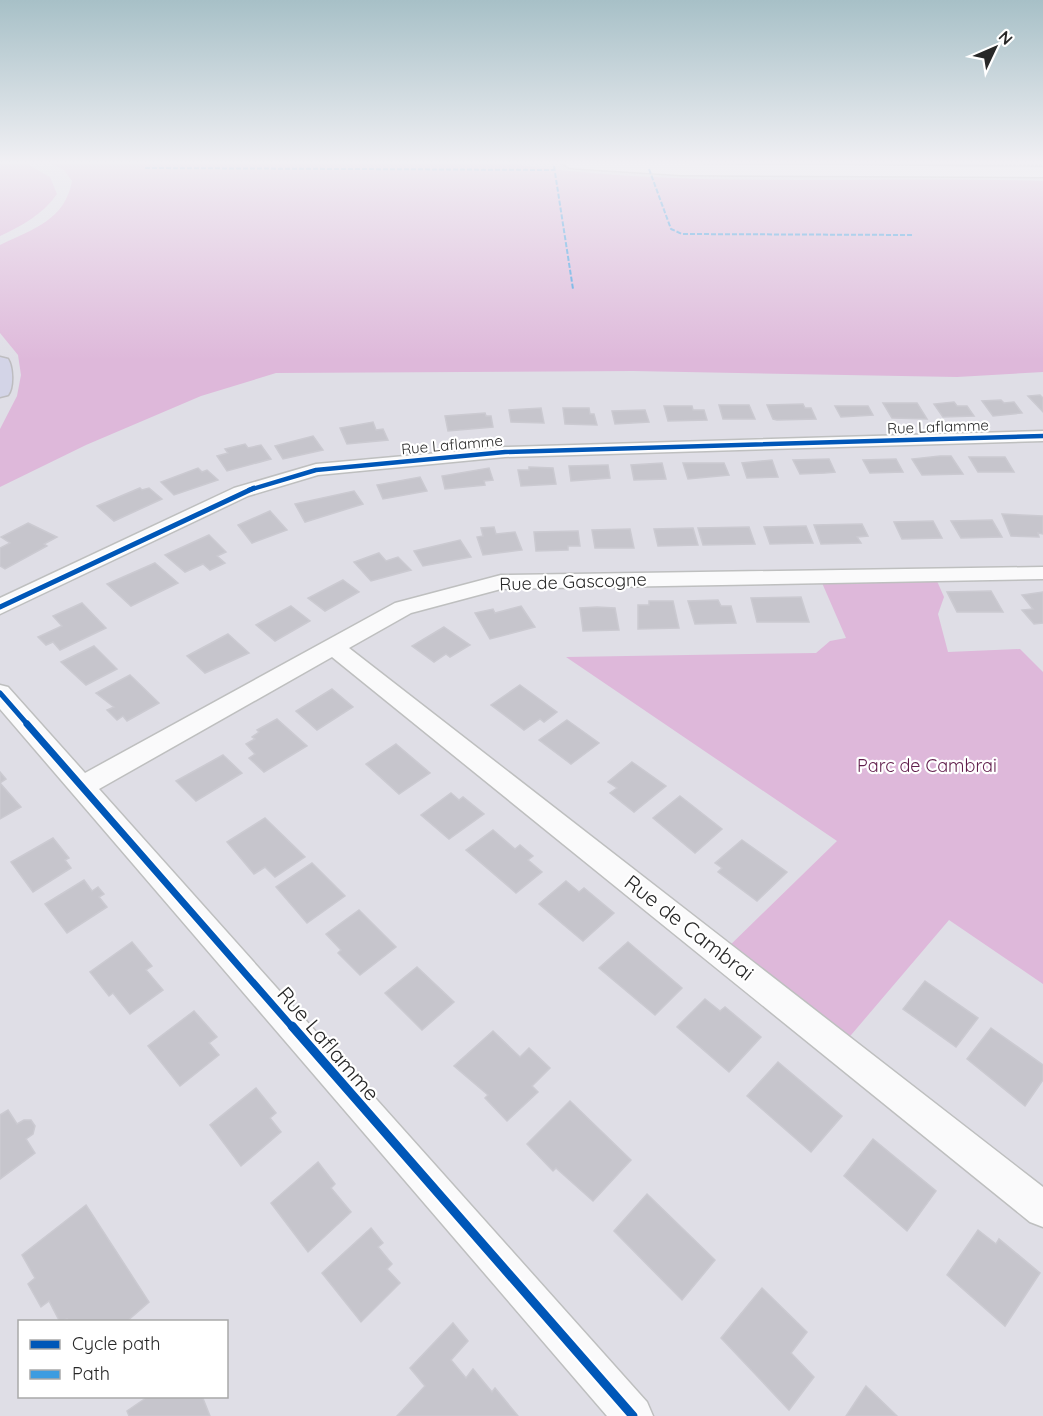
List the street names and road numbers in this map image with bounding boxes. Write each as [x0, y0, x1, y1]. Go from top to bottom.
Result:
street label: Rue Laflamme [887, 415, 989, 438]
street label: Rue Laflamme [400, 431, 504, 458]
street label: Rue de Gascogne [499, 567, 647, 596]
street label: Rue de Cambrai [620, 869, 760, 986]
street label: Rue Laflamme [272, 981, 385, 1106]

